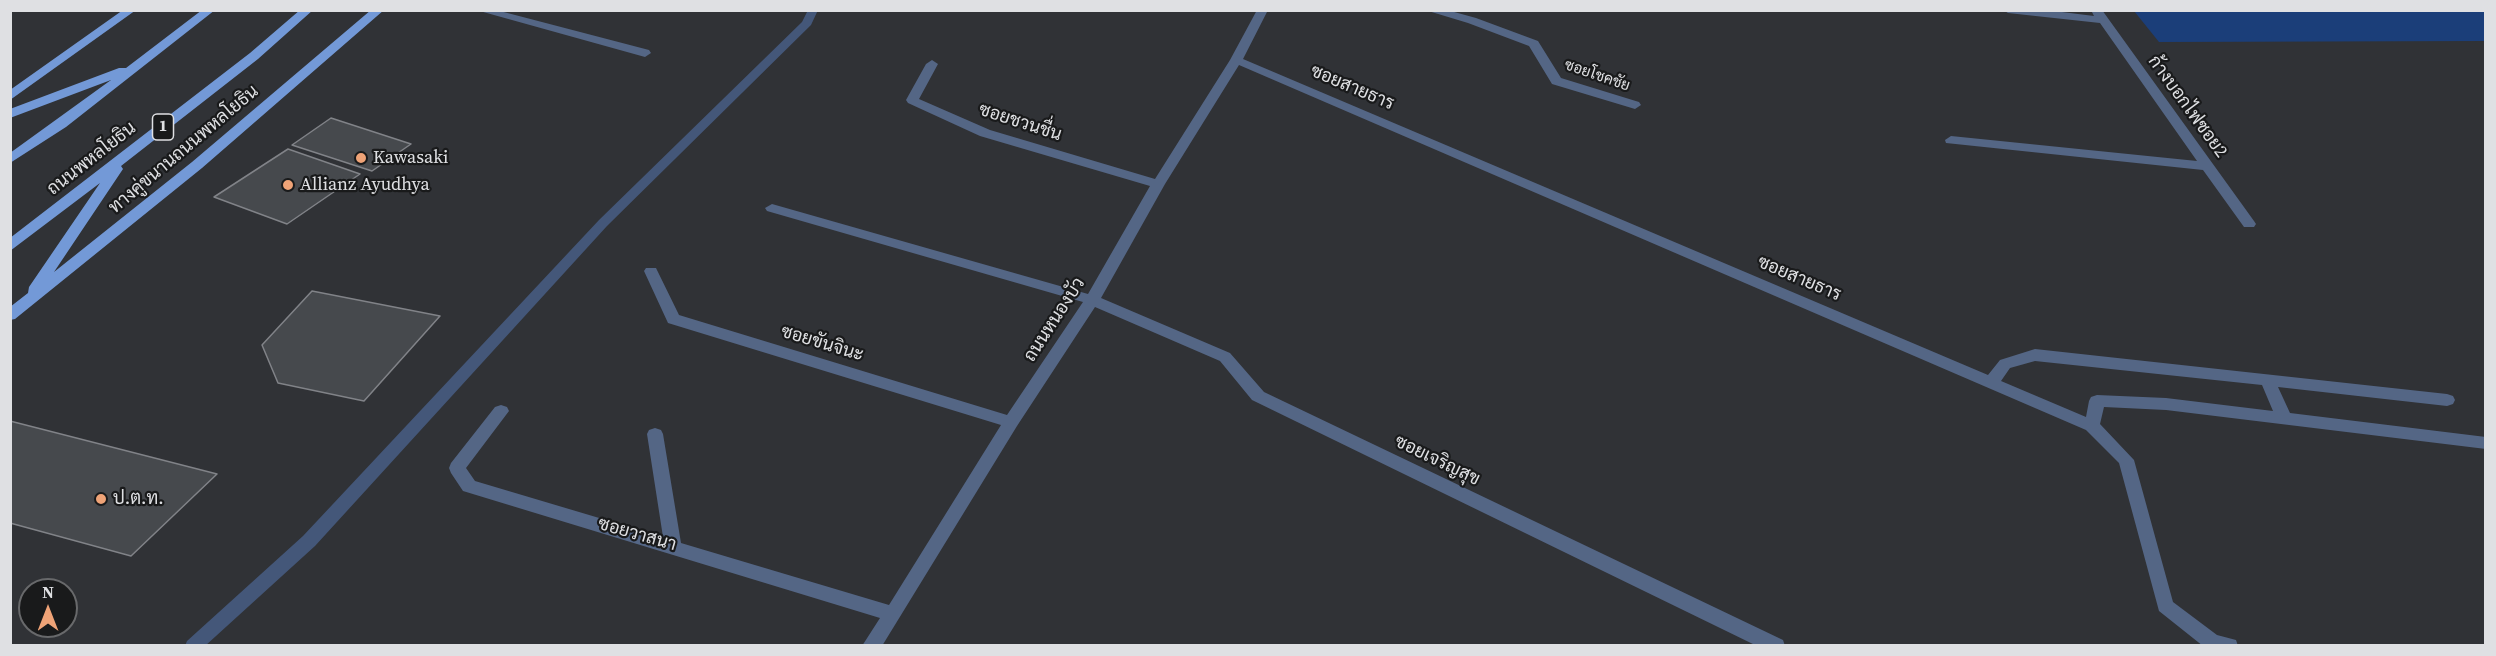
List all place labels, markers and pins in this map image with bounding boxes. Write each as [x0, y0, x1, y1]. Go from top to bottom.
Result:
place label: Kawasaki [373, 147, 448, 169]
marker: Kawasaki [354, 151, 368, 165]
place label: Allianz Ayudhya [300, 174, 430, 196]
marker: Allianz Ayudhya [281, 178, 295, 192]
place label: ป.ต.ท. [113, 488, 164, 510]
marker: ป.ต.ท. [94, 492, 108, 506]

